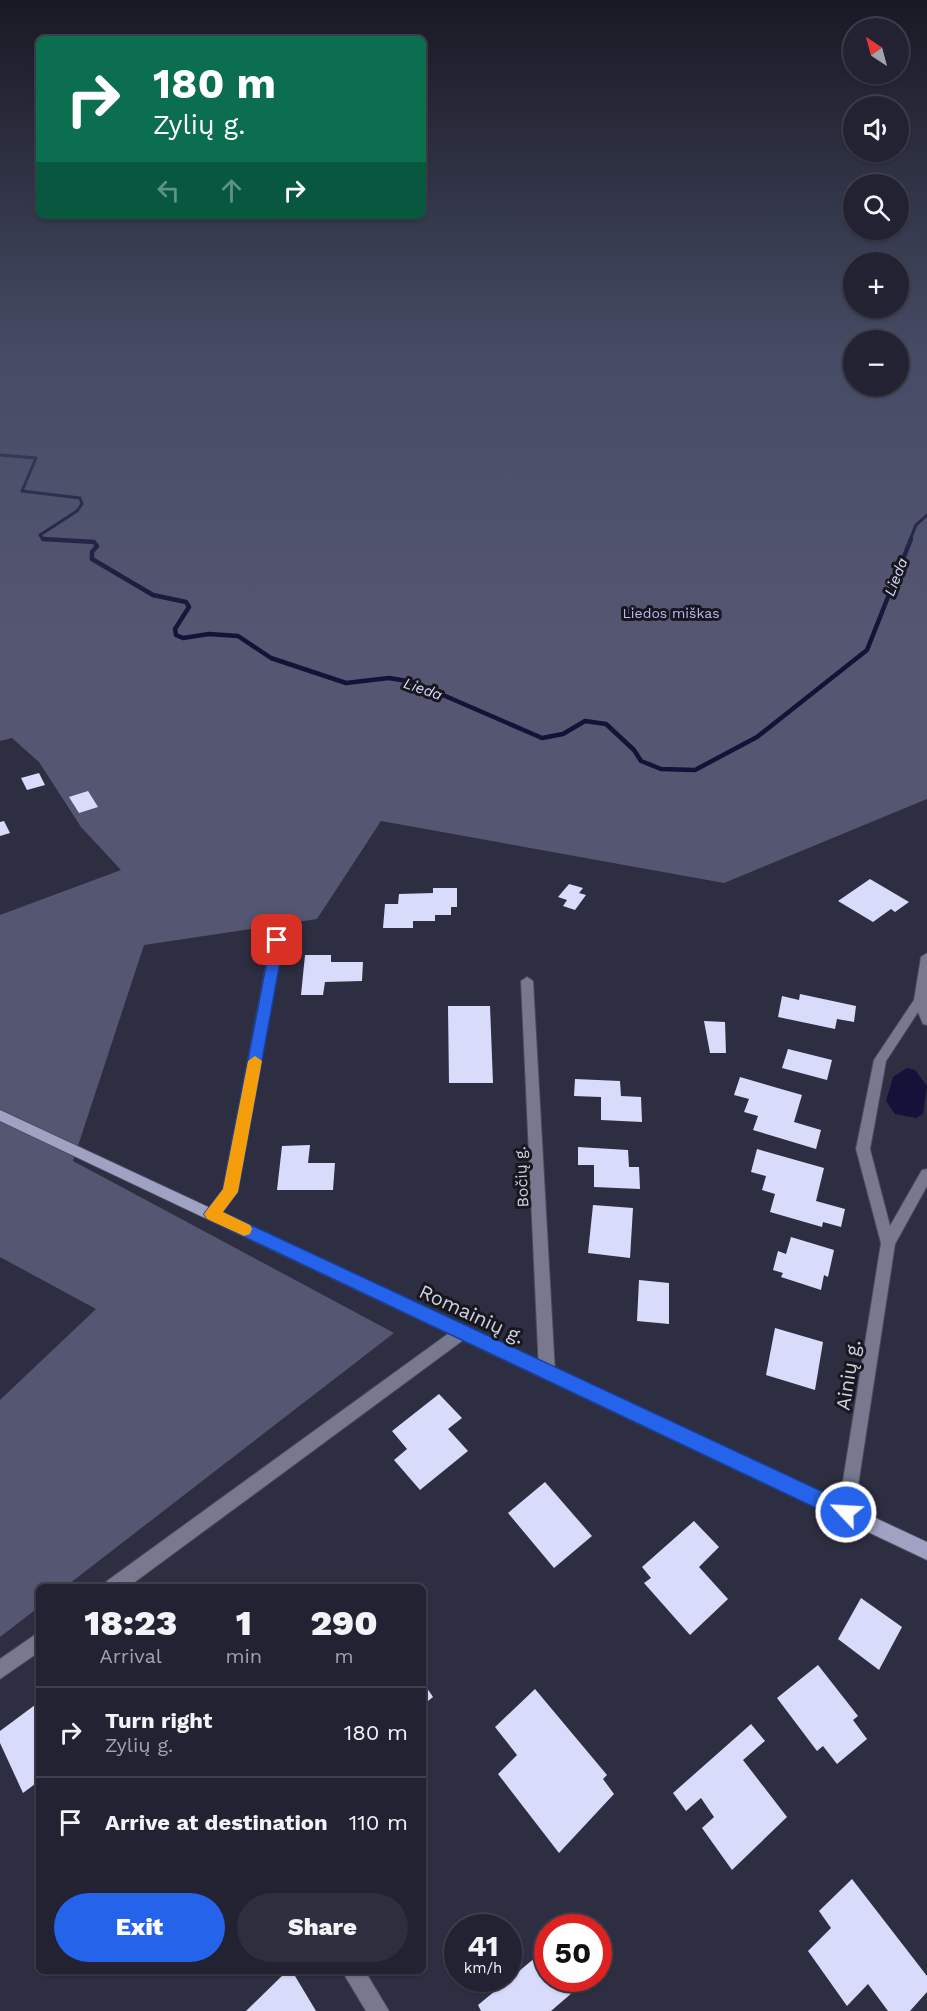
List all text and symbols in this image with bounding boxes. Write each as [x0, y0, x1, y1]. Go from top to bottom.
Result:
north arrow [843, 18, 909, 84]
map controls [843, 18, 909, 396]
text: 180 m [153, 59, 276, 108]
icon: right [54, 60, 132, 138]
button: sound [843, 96, 909, 162]
text: Zylių g. [153, 109, 245, 141]
icon: left [152, 174, 185, 207]
icon: ahead [215, 174, 248, 207]
icon: right [278, 174, 311, 207]
button: search [843, 174, 909, 240]
button: + [843, 252, 909, 318]
button: − [843, 330, 909, 396]
water label: Lieda [880, 555, 912, 599]
park label: Liedos miškas [622, 605, 720, 621]
water label: Lieda [401, 674, 445, 704]
pin [251, 914, 302, 965]
icon: arrive [260, 923, 293, 956]
street label: Bočių g. [510, 1146, 533, 1208]
street label: Romainių g. [416, 1279, 528, 1349]
street label: Ainių g. [831, 1338, 865, 1412]
position arrow [814, 1480, 878, 1544]
text: 18:23 [84, 1602, 177, 1644]
text: 1 [236, 1602, 252, 1644]
text: 290 [310, 1602, 378, 1644]
text: Arrival [100, 1644, 162, 1668]
text: min [225, 1644, 262, 1668]
text: m [335, 1644, 354, 1668]
text: Turn right [105, 1708, 212, 1733]
icon: right [54, 1716, 87, 1749]
text: 180 m [344, 1720, 408, 1745]
text: Zylių g. [105, 1733, 173, 1757]
icon: arrive [54, 1806, 87, 1839]
text: Arrive at destination [105, 1810, 328, 1835]
text: 110 m [349, 1810, 408, 1835]
button: Exit [54, 1893, 225, 1962]
button: Share [237, 1893, 408, 1962]
speed limit sign: 50 [534, 1914, 612, 1992]
text: 41 [467, 1928, 499, 1963]
text: km/h [464, 1959, 502, 1977]

